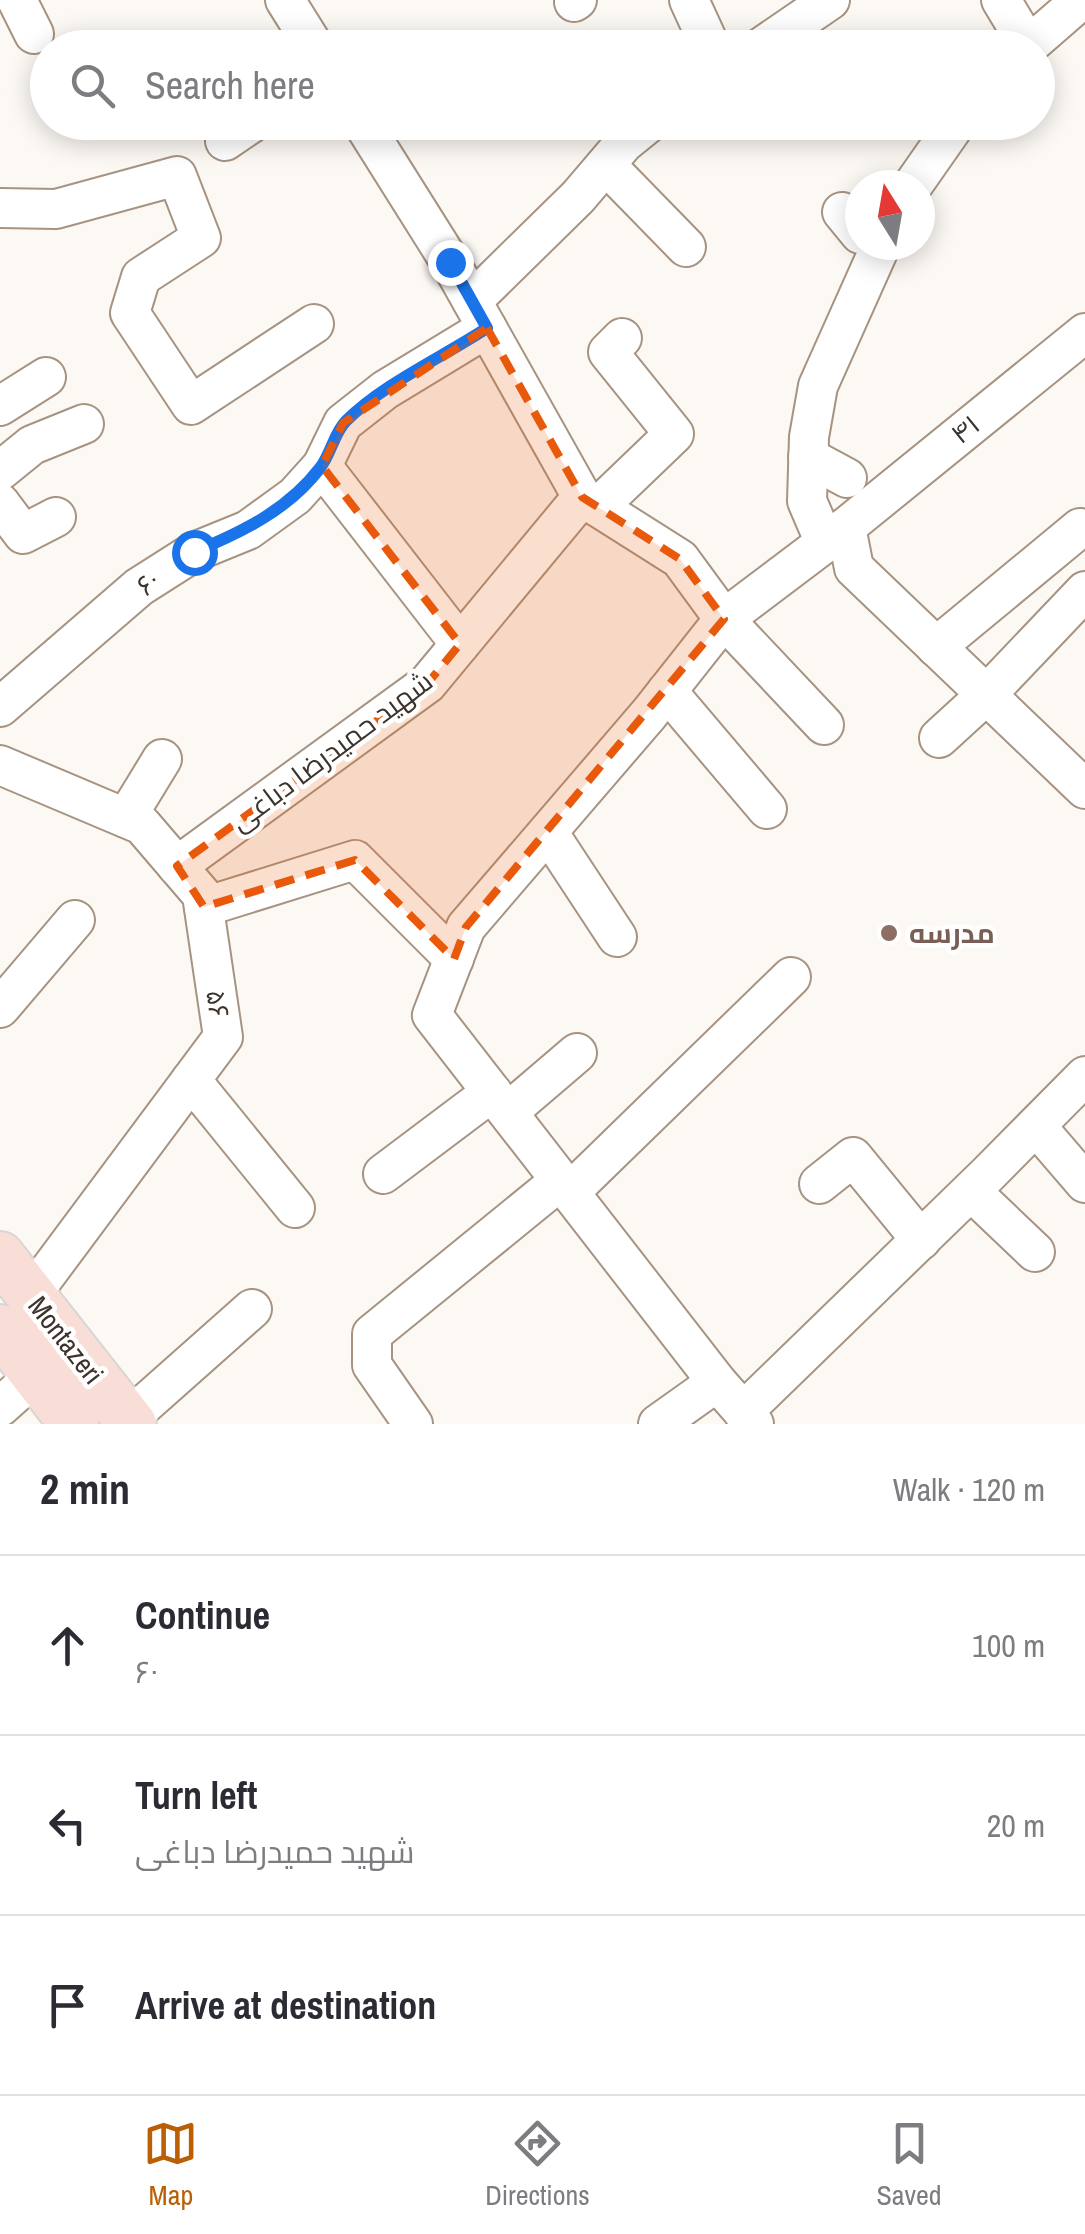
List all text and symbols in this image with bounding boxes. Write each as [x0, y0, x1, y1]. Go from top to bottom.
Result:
search box [30, 30, 1055, 140]
icon: search [65, 58, 120, 113]
text: Search here [145, 60, 315, 111]
north arrow [845, 170, 935, 260]
route end [428, 240, 474, 286]
street label: ۴۱ [942, 406, 988, 452]
route start [172, 530, 218, 576]
street label: ۶۰ [129, 562, 167, 604]
street label: شهید حمیدرضا دباغی [222, 662, 440, 840]
place label: مدرسه [909, 914, 995, 952]
marker: مدرسه [878, 922, 900, 944]
street label: ۵۶ [197, 987, 239, 1021]
street label: Montazeri [20, 1288, 112, 1392]
text: 2 min [40, 1461, 130, 1517]
text: Walk · 120 m [893, 1468, 1045, 1511]
text: Continue [135, 1590, 270, 1641]
icon: ahead [40, 1618, 95, 1673]
text: 100 m [972, 1624, 1045, 1667]
text: ۶۰ [135, 1650, 158, 1693]
text: Turn left [135, 1770, 257, 1821]
icon: left [40, 1798, 95, 1853]
text: 20 m [987, 1804, 1045, 1847]
text: شهید حمیدرضا دباغی [135, 1830, 414, 1873]
icon: arrive [40, 1978, 95, 2033]
text: Arrive at destination [135, 1980, 436, 2031]
tab: Map [143, 2116, 198, 2214]
tab: Directions [485, 2116, 590, 2214]
tab: Saved [877, 2116, 942, 2214]

